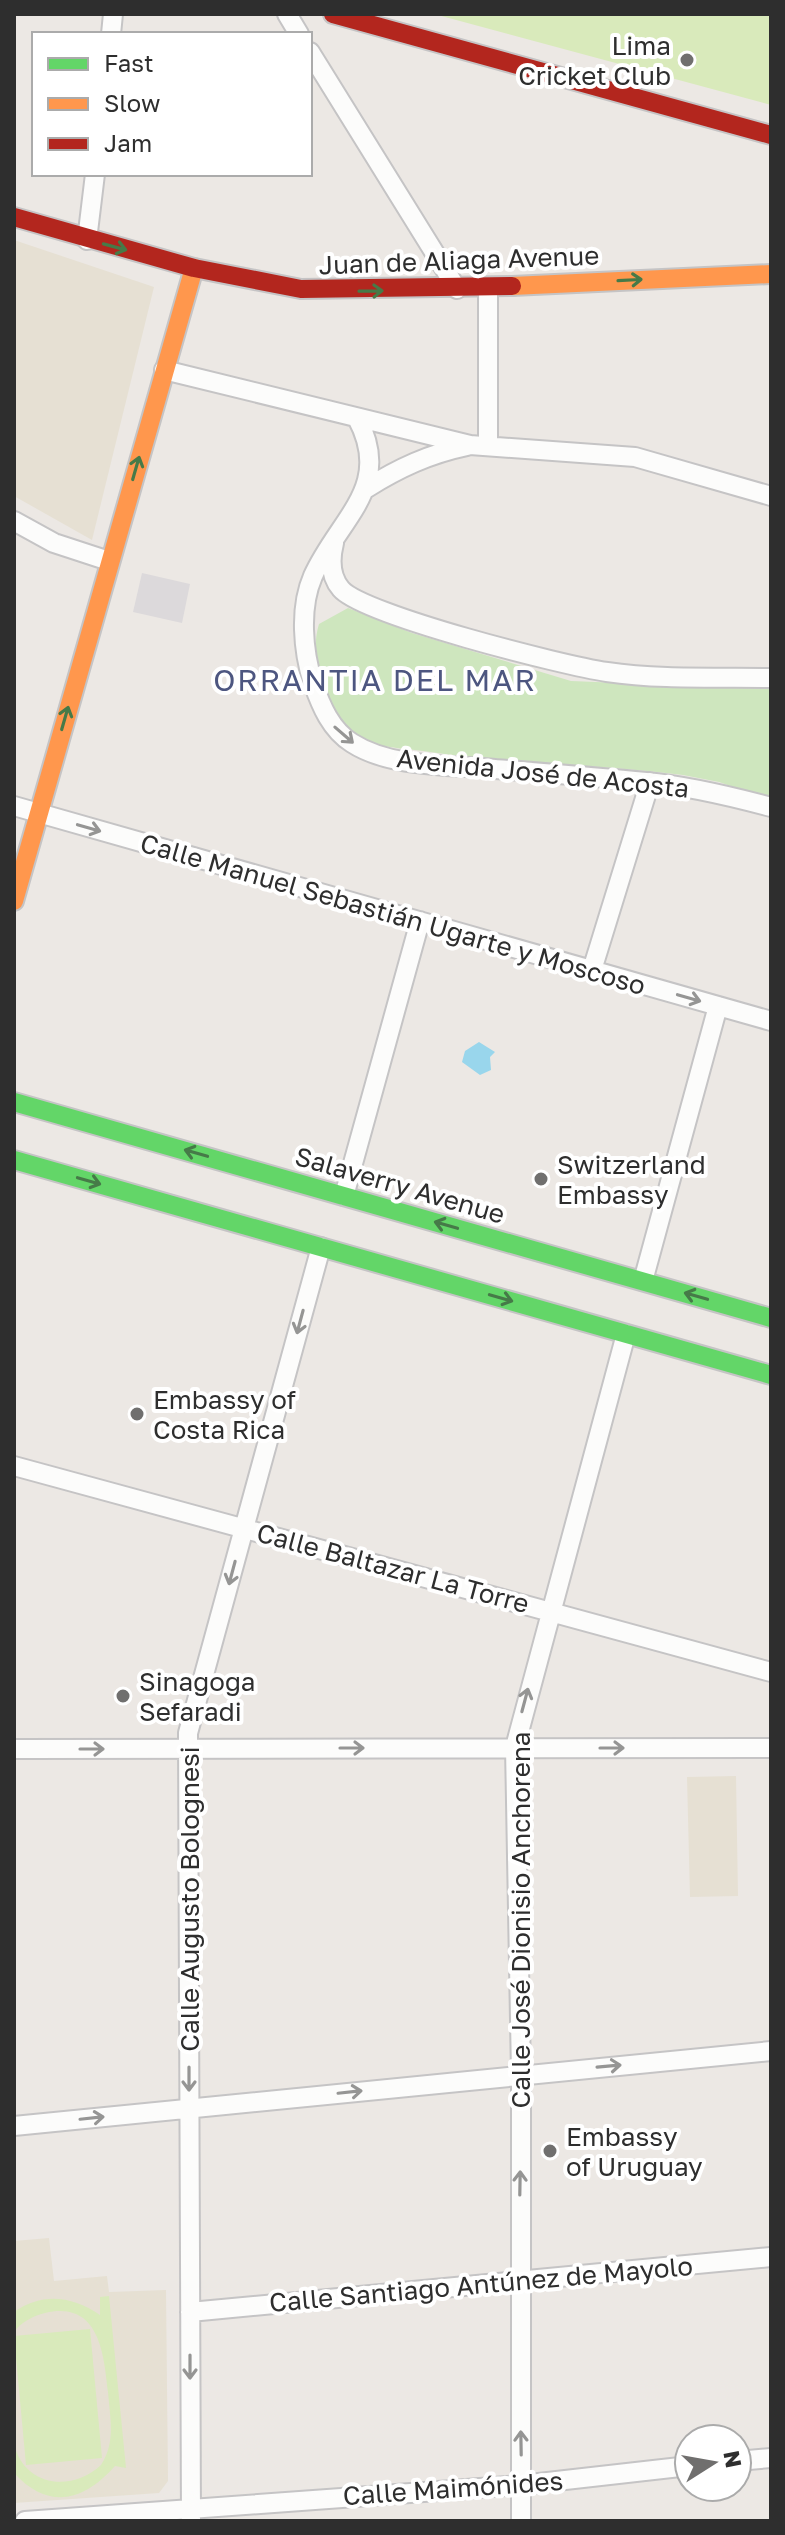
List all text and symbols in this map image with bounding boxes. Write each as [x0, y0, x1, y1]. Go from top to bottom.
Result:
place label: Lima Cricket Club [518, 30, 671, 91]
legend [32, 32, 312, 176]
text: Fast [104, 48, 154, 77]
marker: Lima Cricket Club [678, 51, 696, 69]
text: Slow [104, 88, 160, 117]
text: Jam [104, 128, 152, 157]
street label: Juan de Aliaga Avenue [318, 240, 600, 280]
one-way arrow [102, 241, 128, 256]
one-way arrow [616, 273, 643, 288]
one-way arrow [357, 283, 384, 298]
one-way arrow [129, 456, 144, 482]
district label: ORRANTIA DEL MAR [213, 662, 537, 698]
one-way arrow [58, 706, 73, 732]
one-way arrow [333, 726, 353, 744]
street label: Avenida José de Acosta [395, 742, 691, 804]
one-way arrow [76, 821, 102, 836]
street label: Calle Manuel Sebastián Ugarte y Moscoso [137, 827, 649, 1001]
one-way arrow [676, 991, 702, 1006]
street label: Salaverry Avenue [292, 1140, 508, 1230]
one-way arrow [184, 1145, 210, 1160]
place label: Switzerland Embassy [557, 1149, 706, 1210]
marker: Switzerland Embassy [532, 1170, 550, 1188]
one-way arrow [76, 1175, 101, 1189]
one-way arrow [433, 1217, 459, 1232]
one-way arrow [684, 1288, 709, 1302]
one-way arrow [487, 1291, 513, 1306]
one-way arrow [292, 1309, 307, 1335]
place label: Embassy of Costa Rica [153, 1384, 296, 1445]
marker: Embassy of Costa Rica [128, 1405, 146, 1423]
street label: Calle Baltazar La Torre [253, 1517, 533, 1619]
one-way arrow [224, 1559, 239, 1585]
place label: Sinagoga Sefaradi [139, 1666, 256, 1727]
marker: Sinagoga Sefaradi [114, 1687, 132, 1705]
one-way arrow [518, 1688, 533, 1714]
street label: Calle José Dionisio Anchorena [505, 1731, 536, 2109]
one-way arrow [338, 1740, 365, 1756]
one-way arrow [598, 1740, 625, 1756]
one-way arrow [78, 1741, 105, 1757]
street label: Calle Augusto Bolognesi [174, 1746, 205, 2052]
one-way arrow [595, 2059, 622, 2074]
one-way arrow [181, 2065, 197, 2092]
one-way arrow [336, 2084, 363, 2099]
one-way arrow [78, 2110, 105, 2125]
place label: Embassy of Uruguay [566, 2121, 703, 2182]
marker: Embassy of Uruguay [541, 2142, 559, 2160]
one-way arrow [512, 2170, 528, 2197]
street label: Calle Santiago Antúnez de Mayolo [268, 2250, 694, 2318]
one-way arrow [182, 2353, 198, 2380]
north arrow [673, 2423, 753, 2503]
one-way arrow [513, 2430, 529, 2457]
text: N [718, 2448, 748, 2470]
street label: Calle Maimónides [342, 2465, 564, 2511]

